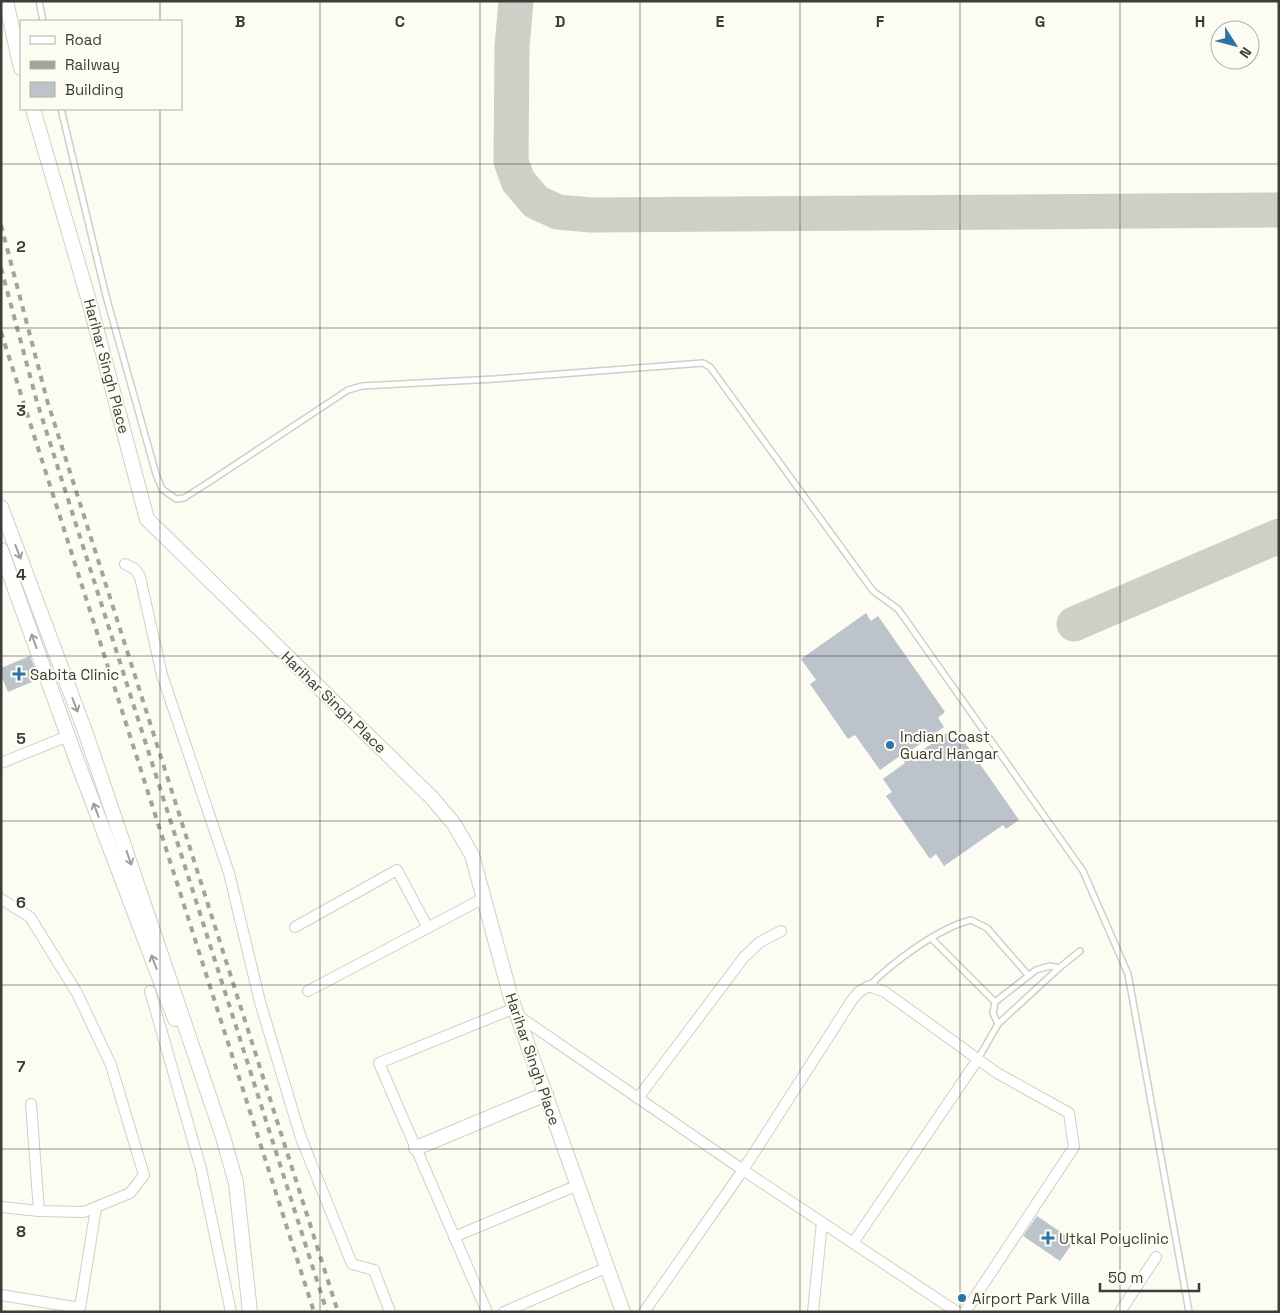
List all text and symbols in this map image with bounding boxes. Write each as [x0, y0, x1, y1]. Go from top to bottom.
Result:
text: B [235, 11, 245, 32]
text: C [395, 11, 405, 32]
text: D [555, 11, 565, 32]
text: E [716, 11, 725, 32]
text: F [876, 11, 885, 32]
text: G [1035, 11, 1045, 32]
text: H [1195, 11, 1205, 32]
legend [20, 20, 182, 110]
north arrow [1210, 20, 1260, 70]
text: Road [65, 30, 102, 49]
text: N [1235, 44, 1256, 62]
text: Railway [65, 55, 120, 74]
text: Building [65, 80, 124, 99]
text: 2 [16, 236, 26, 257]
street label: Harihar Singh Place [80, 296, 134, 436]
text: 3 [16, 400, 26, 421]
one-way arrow [14, 544, 23, 560]
text: 4 [16, 564, 26, 585]
one-way arrow [29, 634, 38, 649]
street label: Harihar Singh Place [277, 647, 391, 757]
place label: Sabita Clinic [30, 665, 119, 684]
marker: Sabita Clinic [12, 667, 26, 681]
one-way arrow [71, 696, 80, 712]
place label: Indian Coast Guard Hangar [900, 727, 999, 763]
text: 5 [16, 728, 26, 749]
marker: Indian Coast Guard Hangar [884, 739, 896, 751]
one-way arrow [91, 803, 100, 818]
one-way arrow [125, 850, 134, 865]
text: 6 [16, 892, 26, 913]
one-way arrow [148, 955, 158, 970]
street label: Harihar Singh Place [501, 990, 565, 1128]
text: 7 [17, 1056, 26, 1077]
text: 8 [16, 1221, 26, 1242]
place label: Utkal Polyclinic [1059, 1229, 1169, 1248]
marker: Utkal Polyclinic [1041, 1231, 1055, 1245]
scale bar [1100, 1260, 1199, 1292]
text: 50 m [1108, 1268, 1143, 1287]
place label: Airport Park Villa [972, 1289, 1090, 1308]
marker: Airport Park Villa [956, 1292, 968, 1304]

